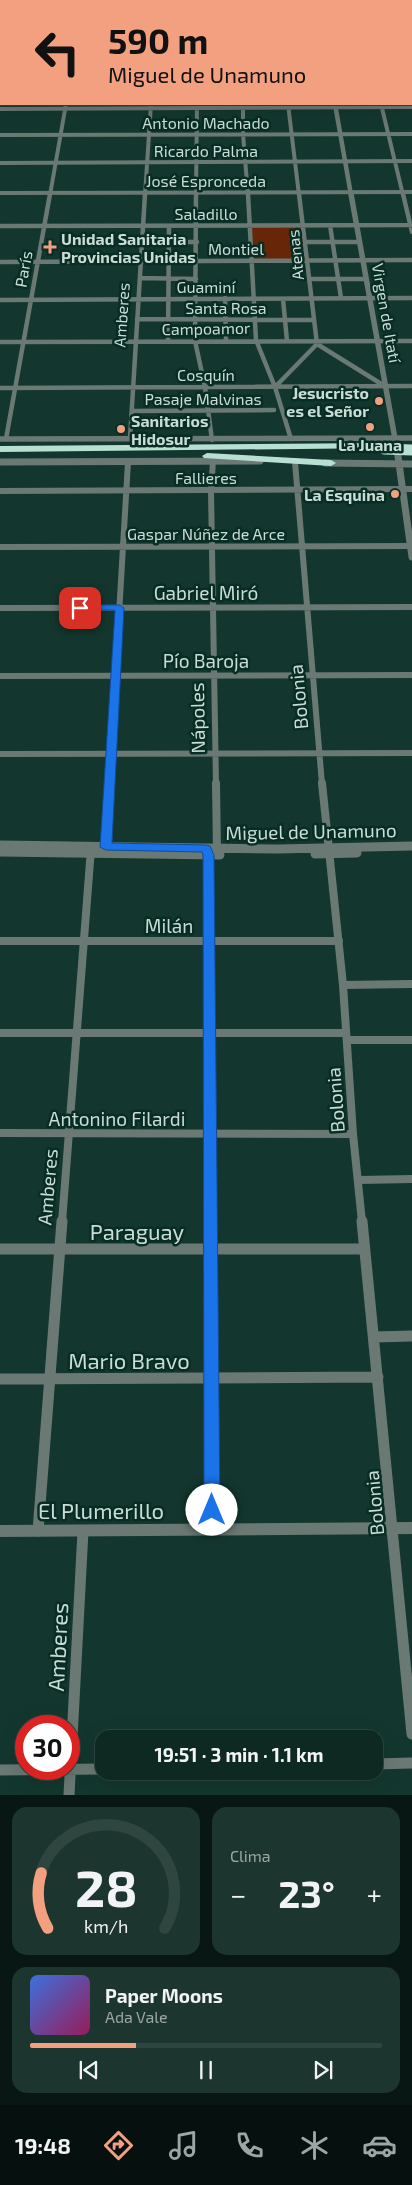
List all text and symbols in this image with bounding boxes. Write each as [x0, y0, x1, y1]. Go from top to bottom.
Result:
text: 590 m [108, 19, 208, 61]
icon: left [25, 20, 90, 85]
text: Miguel de Unamuno [108, 61, 306, 87]
street label: Antonio Machado [142, 113, 270, 132]
street label: Ricardo Palma [154, 141, 258, 160]
street label: José Espronceda [146, 171, 266, 190]
street label: Saladillo [174, 204, 238, 223]
place label: Unidad Sanitaria Provincias Unidas [61, 229, 196, 266]
street label: Atenas [283, 229, 307, 281]
street label: Montiel [208, 239, 264, 258]
marker: Unidad Sanitaria Provincias Unidas [43, 240, 57, 254]
street label: París [10, 249, 36, 289]
street label: Virgen de Itatí [369, 262, 405, 365]
street label: Guaminí [176, 277, 237, 296]
street label: Amberes [109, 282, 133, 348]
street label: Santa Rosa [185, 298, 267, 317]
street label: Campoamor [162, 318, 251, 338]
street label: Cosquín [177, 365, 235, 384]
place label: Jesucristo es el Señor [286, 383, 369, 420]
street label: Pasaje Malvinas [144, 389, 262, 409]
marker: Jesucristo es el Señor [373, 395, 385, 407]
place label: Sanitarios Hidosur [131, 411, 208, 448]
marker: La Juana [364, 421, 376, 433]
marker: Sanitarios Hidosur [115, 423, 127, 435]
place label: La Juana [338, 435, 402, 454]
street label: Fallieres [175, 468, 237, 487]
place label: La Esquina [304, 485, 385, 504]
marker: La Esquina [389, 488, 401, 500]
street label: Gaspar Núñez de Arce [127, 524, 285, 543]
street label: Gabriel Miró [154, 581, 258, 604]
pin [59, 587, 101, 629]
icon: arrive [66, 594, 94, 622]
street label: Pío Baroja [163, 649, 249, 672]
street label: Bolonia [284, 664, 312, 730]
street label: Nápoles [185, 682, 209, 754]
street label: Miguel de Unamuno [225, 818, 397, 844]
street label: Milán [145, 914, 193, 937]
street label: Bolonia [321, 1067, 349, 1133]
street label: Antonino Filardi [49, 1107, 185, 1130]
street label: Amberes [32, 1148, 62, 1226]
street label: Paraguay [90, 1218, 185, 1244]
street label: Mario Bravo [68, 1347, 190, 1373]
street label: Bolonia [360, 1470, 388, 1536]
position arrow [185, 1483, 237, 1535]
street label: El Plumerillo [38, 1497, 164, 1523]
street label: Amberes [42, 1602, 72, 1692]
speed limit sign: 30 [15, 1715, 80, 1780]
text: 19:51 · 3 min · 1.1 km [155, 1743, 323, 1766]
text: Clima [230, 1846, 271, 1865]
text: 28 [75, 1855, 137, 1917]
text: 23° [278, 1870, 335, 1916]
text: − [230, 1877, 246, 1911]
text: + [367, 1877, 382, 1911]
text: km/h [84, 1915, 128, 1937]
text: Paper Moons [105, 1984, 223, 2007]
text: Ada Vale [105, 2007, 168, 2026]
icon: previous [75, 2056, 103, 2084]
icon: pause [192, 2056, 220, 2084]
icon: next [309, 2056, 337, 2084]
icon: directions [101, 2128, 136, 2163]
icon: music [166, 2128, 201, 2163]
icon: phone [232, 2128, 267, 2163]
icon: climate [297, 2128, 332, 2163]
icon: car [362, 2128, 397, 2163]
text: 19:48 [15, 2132, 71, 2158]

